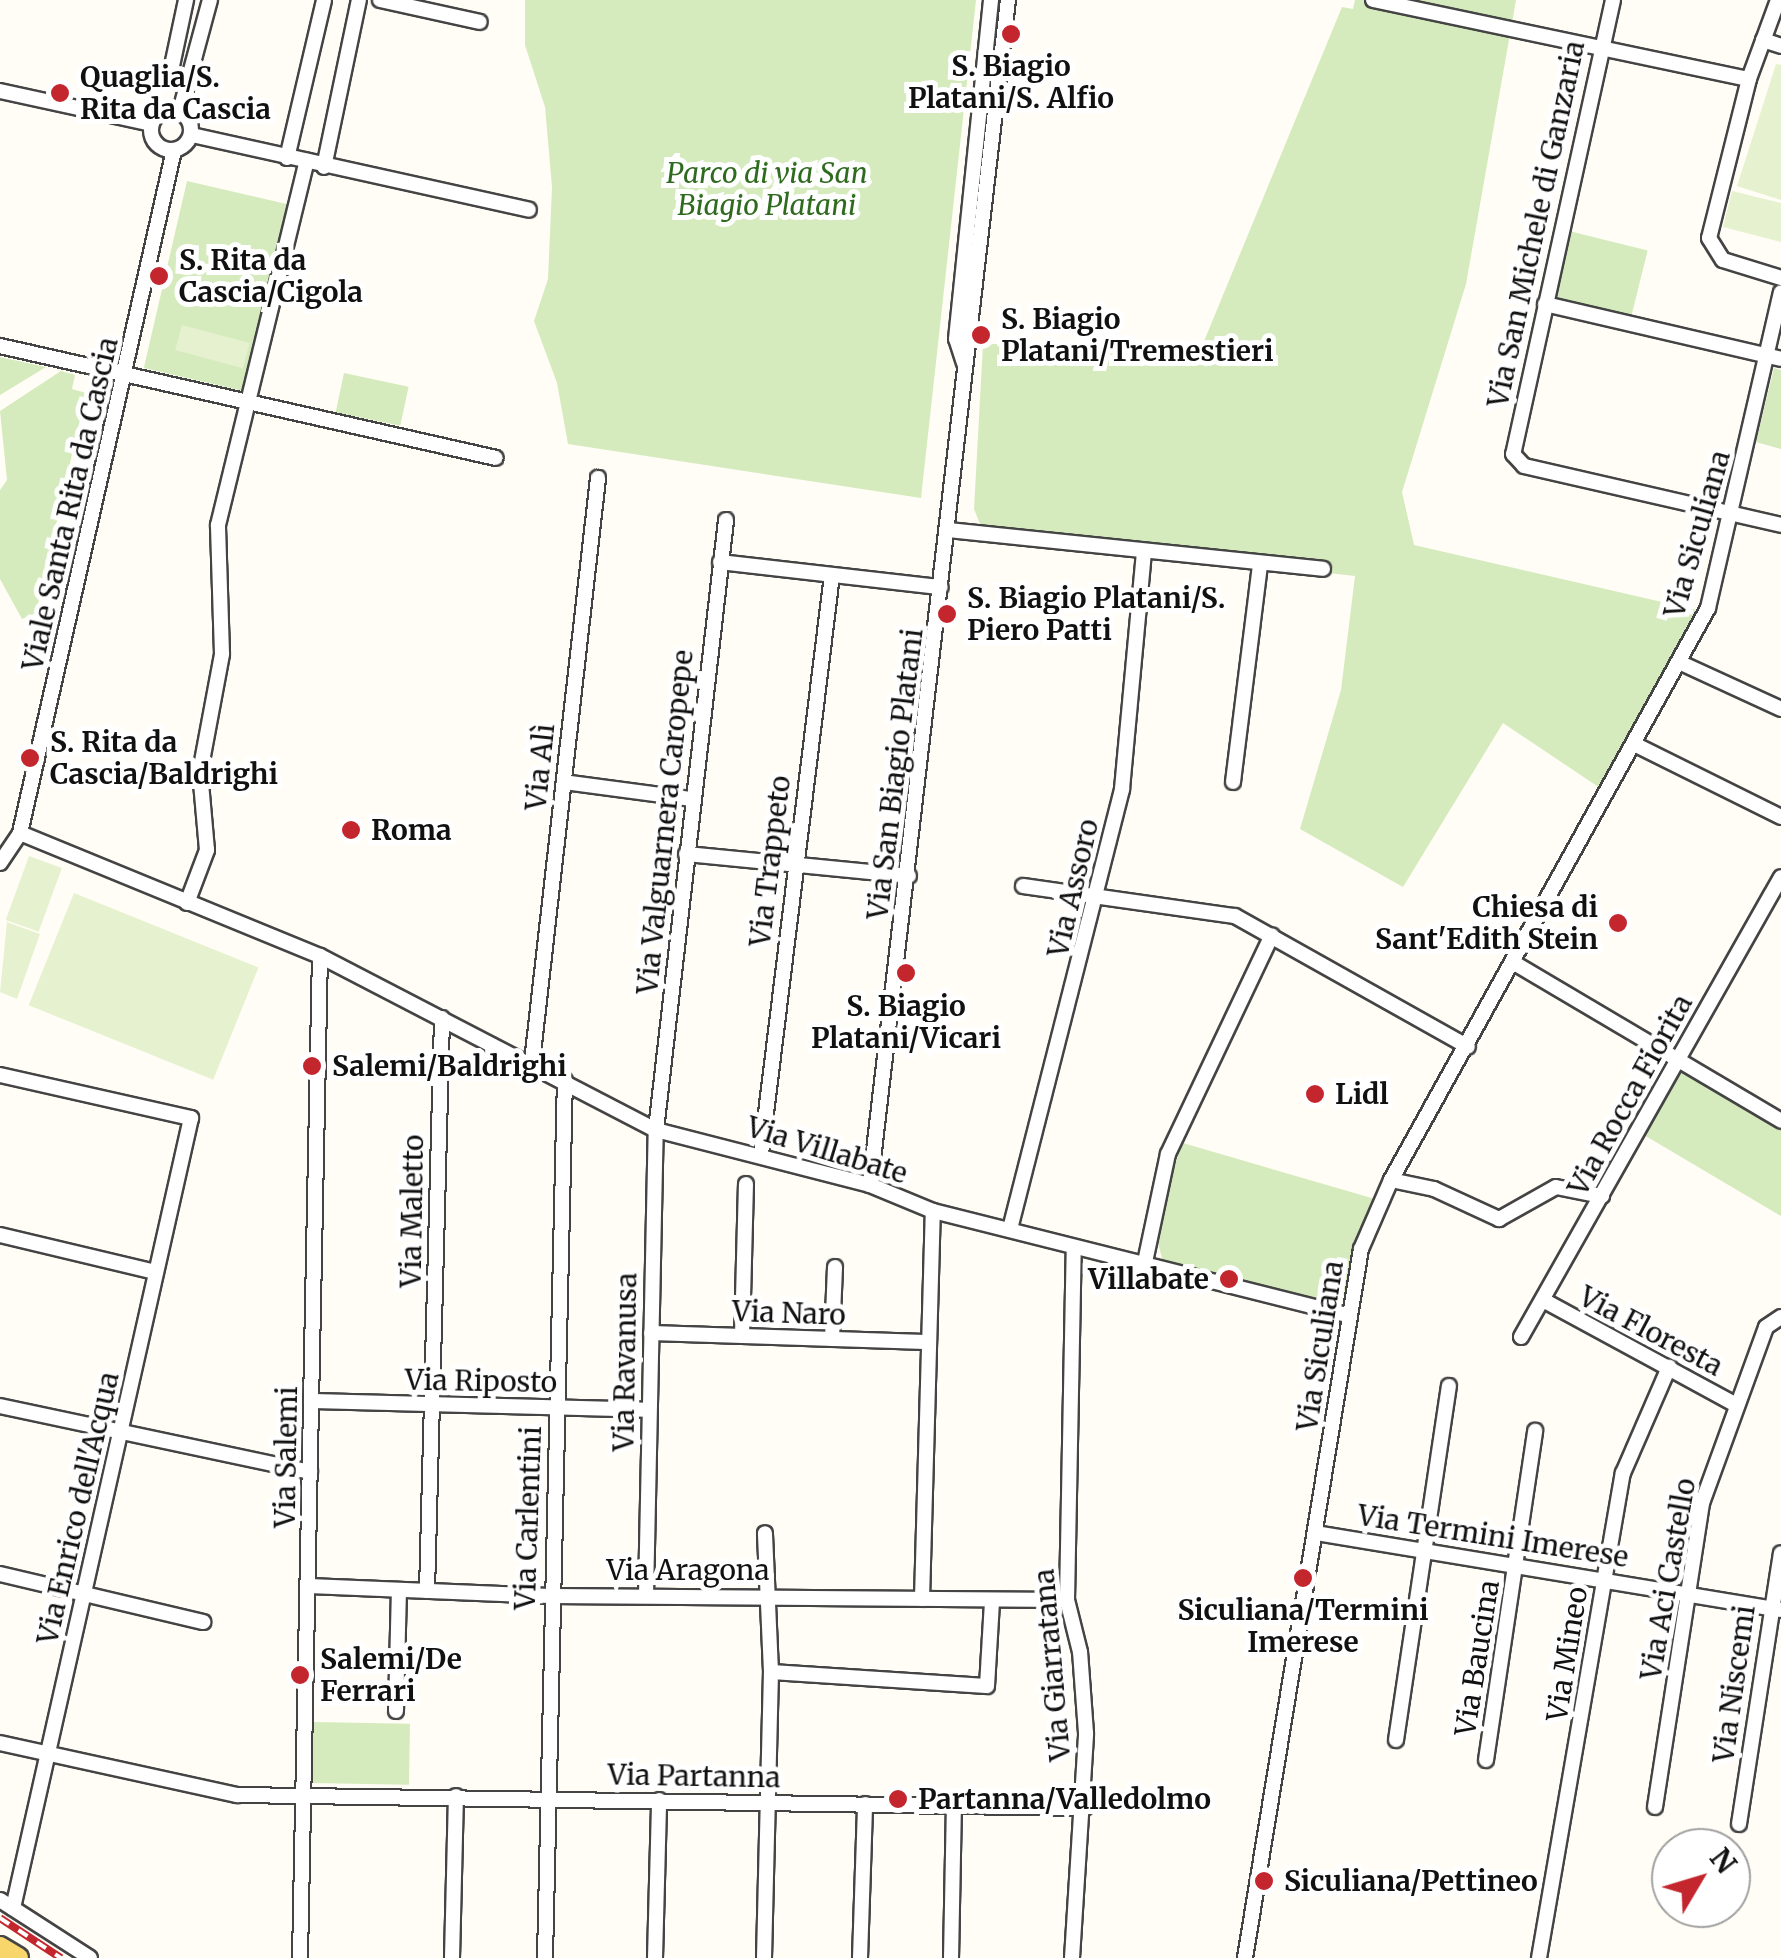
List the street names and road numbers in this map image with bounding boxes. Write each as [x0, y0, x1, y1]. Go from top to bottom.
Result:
street label: Via San Michele di Ganzaria [1481, 38, 1591, 410]
street label: Viale Santa Rita da Cascia [15, 334, 125, 674]
street label: Via Siculiana [1657, 447, 1737, 621]
street label: Via San Biagio Platani [860, 627, 930, 921]
street label: Via Valguarnera Caropepe [630, 648, 700, 996]
street label: Via Alì [519, 722, 561, 812]
street label: Via Trappeto [743, 774, 797, 948]
street label: Via Assoro [1041, 816, 1105, 960]
street label: Via Rocca Fiorita [1561, 989, 1699, 1201]
street label: Via Villabate [743, 1110, 911, 1190]
street label: Via Maletto [394, 1134, 430, 1288]
street label: Via Siculiana [1290, 1258, 1350, 1434]
street label: Via Ravanusa [607, 1272, 643, 1452]
street label: Via Floresta [1573, 1279, 1729, 1383]
street label: Via Naro [732, 1294, 846, 1332]
street label: Via Riposto [405, 1363, 557, 1399]
street label: Via Enrico dell'Acqua [30, 1368, 126, 1648]
street label: Via Salemi [268, 1386, 304, 1528]
street label: Via Carlentini [508, 1426, 548, 1610]
street label: Via Aci Castello [1634, 1475, 1702, 1683]
street label: Via Termini Imerese [1355, 1498, 1631, 1574]
street label: Via Aragona [607, 1553, 769, 1587]
street label: Via Giarratana [1027, 1568, 1077, 1762]
street label: Via Baucina [1448, 1578, 1506, 1738]
street label: Via Mineo [1540, 1584, 1594, 1724]
street label: Via Niscemi [1706, 1603, 1762, 1765]
street label: Via Partanna [607, 1758, 781, 1794]

